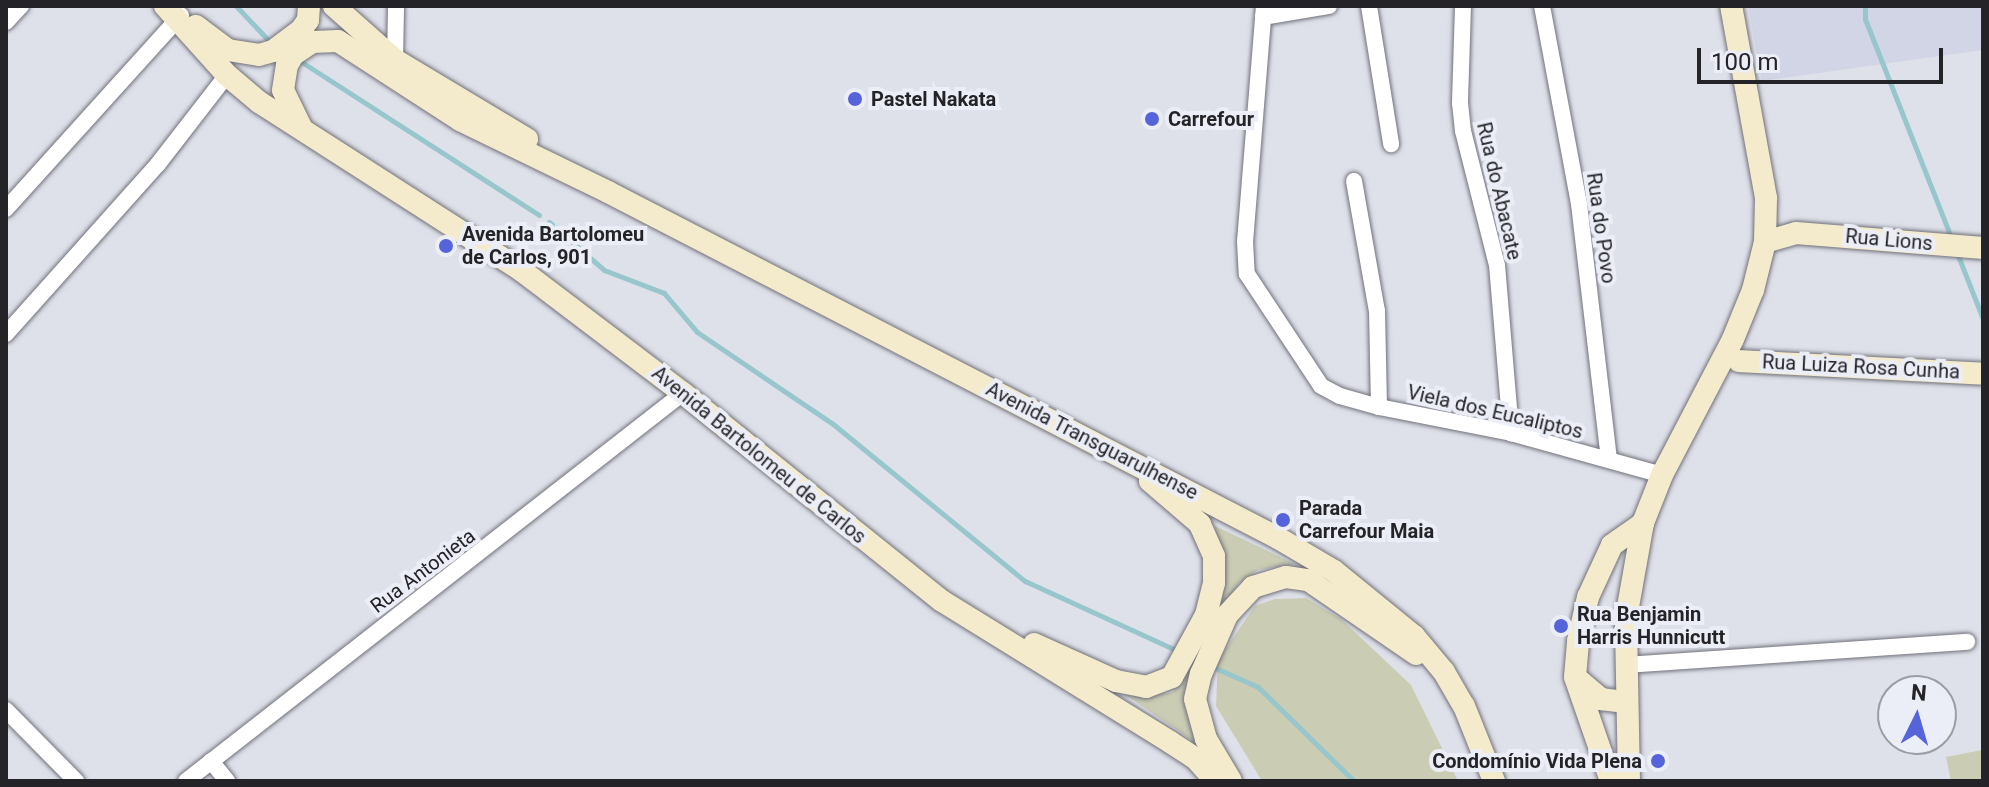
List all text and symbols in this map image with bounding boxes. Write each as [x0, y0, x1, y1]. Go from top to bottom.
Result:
scale bar [1701, 32, 1947, 82]
text: 100 m [1711, 48, 1778, 76]
place label: Pastel Nakata [871, 87, 996, 111]
marker: Pastel Nakata [846, 90, 864, 108]
place label: Carrefour [1168, 107, 1254, 131]
marker: Carrefour [1143, 110, 1161, 128]
street label: Rua do Abacate [1472, 120, 1526, 262]
street label: Rua do Povo [1581, 171, 1621, 285]
place label: Avenida Bartolomeu de Carlos, 901 [462, 222, 644, 269]
street label: Rua Lions [1844, 224, 1934, 256]
marker: Avenida Bartolomeu de Carlos, 901 [437, 237, 455, 255]
street label: Rua Luiza Rosa Cunha [1761, 350, 1961, 384]
street label: Avenida Bartolomeu de Carlos [647, 361, 871, 549]
street label: Avenida Transguarulhense [982, 377, 1202, 505]
street label: Viela dos Eucaliptos [1405, 380, 1585, 444]
place label: Parada Carrefour Maia [1299, 496, 1434, 543]
marker: Parada Carrefour Maia [1274, 511, 1292, 529]
street label: Rua Antonieta [366, 524, 480, 618]
place label: Rua Benjamin Harris Hunnicutt [1577, 602, 1725, 649]
marker: Rua Benjamin Harris Hunnicutt [1552, 617, 1570, 635]
north arrow [1877, 675, 1957, 755]
text: N [1910, 679, 1928, 706]
place label: Condomínio Vida Plena [1432, 749, 1642, 773]
marker: Condomínio Vida Plena [1649, 752, 1667, 770]

